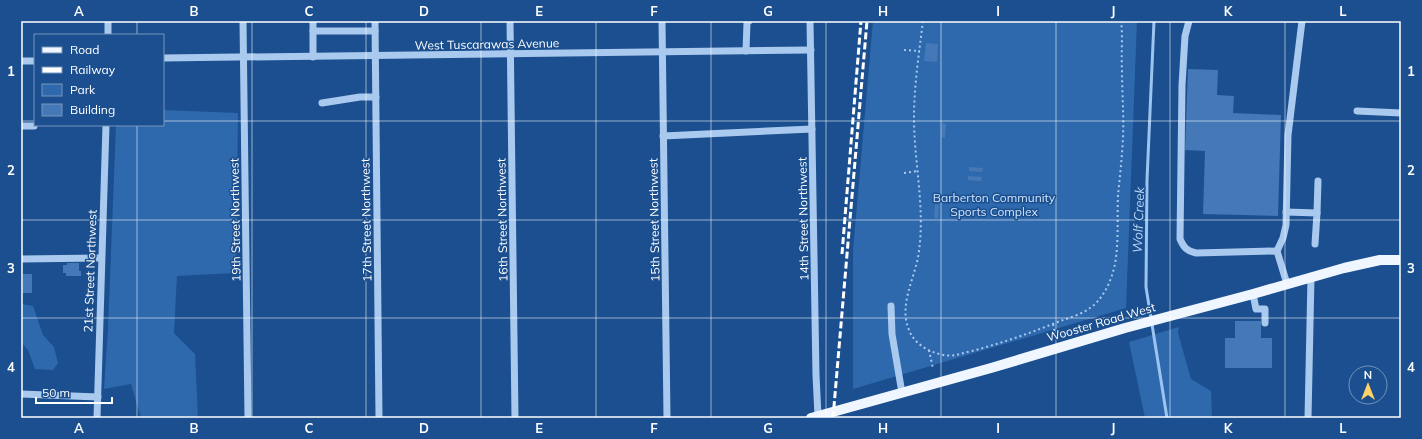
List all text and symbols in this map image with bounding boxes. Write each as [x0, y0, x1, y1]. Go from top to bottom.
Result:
text: A [74, 3, 84, 19]
text: B [190, 3, 199, 19]
text: C [305, 3, 314, 19]
text: D [419, 3, 429, 19]
text: E [535, 3, 543, 19]
text: F [650, 3, 658, 19]
text: G [763, 3, 773, 19]
text: H [878, 3, 888, 19]
text: I [996, 3, 1000, 19]
text: J [1111, 3, 1115, 19]
text: K [1224, 3, 1234, 19]
text: L [1339, 3, 1347, 19]
legend [34, 34, 164, 126]
street label: West Tuscarawas Avenue [415, 35, 559, 53]
text: Road [70, 42, 99, 57]
text: Railway [70, 62, 116, 77]
text: 1 [7, 63, 15, 79]
text: 1 [1407, 63, 1415, 79]
text: Park [70, 82, 96, 97]
text: Building [70, 102, 115, 117]
street label: 14th Street Northwest [794, 157, 812, 281]
street label: 19th Street Northwest [226, 158, 244, 282]
street label: 17th Street Northwest [357, 158, 375, 282]
street label: 16th Street Northwest [493, 158, 511, 282]
street label: 15th Street Northwest [645, 158, 663, 282]
text: 2 [7, 162, 15, 178]
text: 2 [1407, 162, 1415, 178]
water label: Wolf Creek [1129, 186, 1147, 253]
park label: Barberton Community Sports Complex [933, 190, 1056, 219]
street label: 21st Street Northwest [80, 209, 100, 333]
text: 3 [7, 260, 15, 276]
text: 3 [1407, 260, 1415, 276]
street label: Wooster Road West [1045, 299, 1157, 345]
text: 4 [7, 359, 15, 375]
text: 4 [1407, 359, 1415, 375]
north arrow [1348, 365, 1388, 405]
text: N [1364, 368, 1372, 382]
scale bar [36, 379, 112, 405]
text: 50 m [42, 385, 70, 400]
text: A [74, 420, 84, 436]
text: B [190, 420, 199, 436]
text: C [305, 420, 314, 436]
text: D [419, 420, 429, 436]
text: E [535, 420, 543, 436]
text: F [650, 420, 658, 436]
text: G [763, 420, 773, 436]
text: H [878, 420, 888, 436]
text: I [996, 420, 1000, 436]
text: J [1111, 420, 1115, 436]
text: K [1224, 420, 1234, 436]
text: L [1339, 420, 1347, 436]

